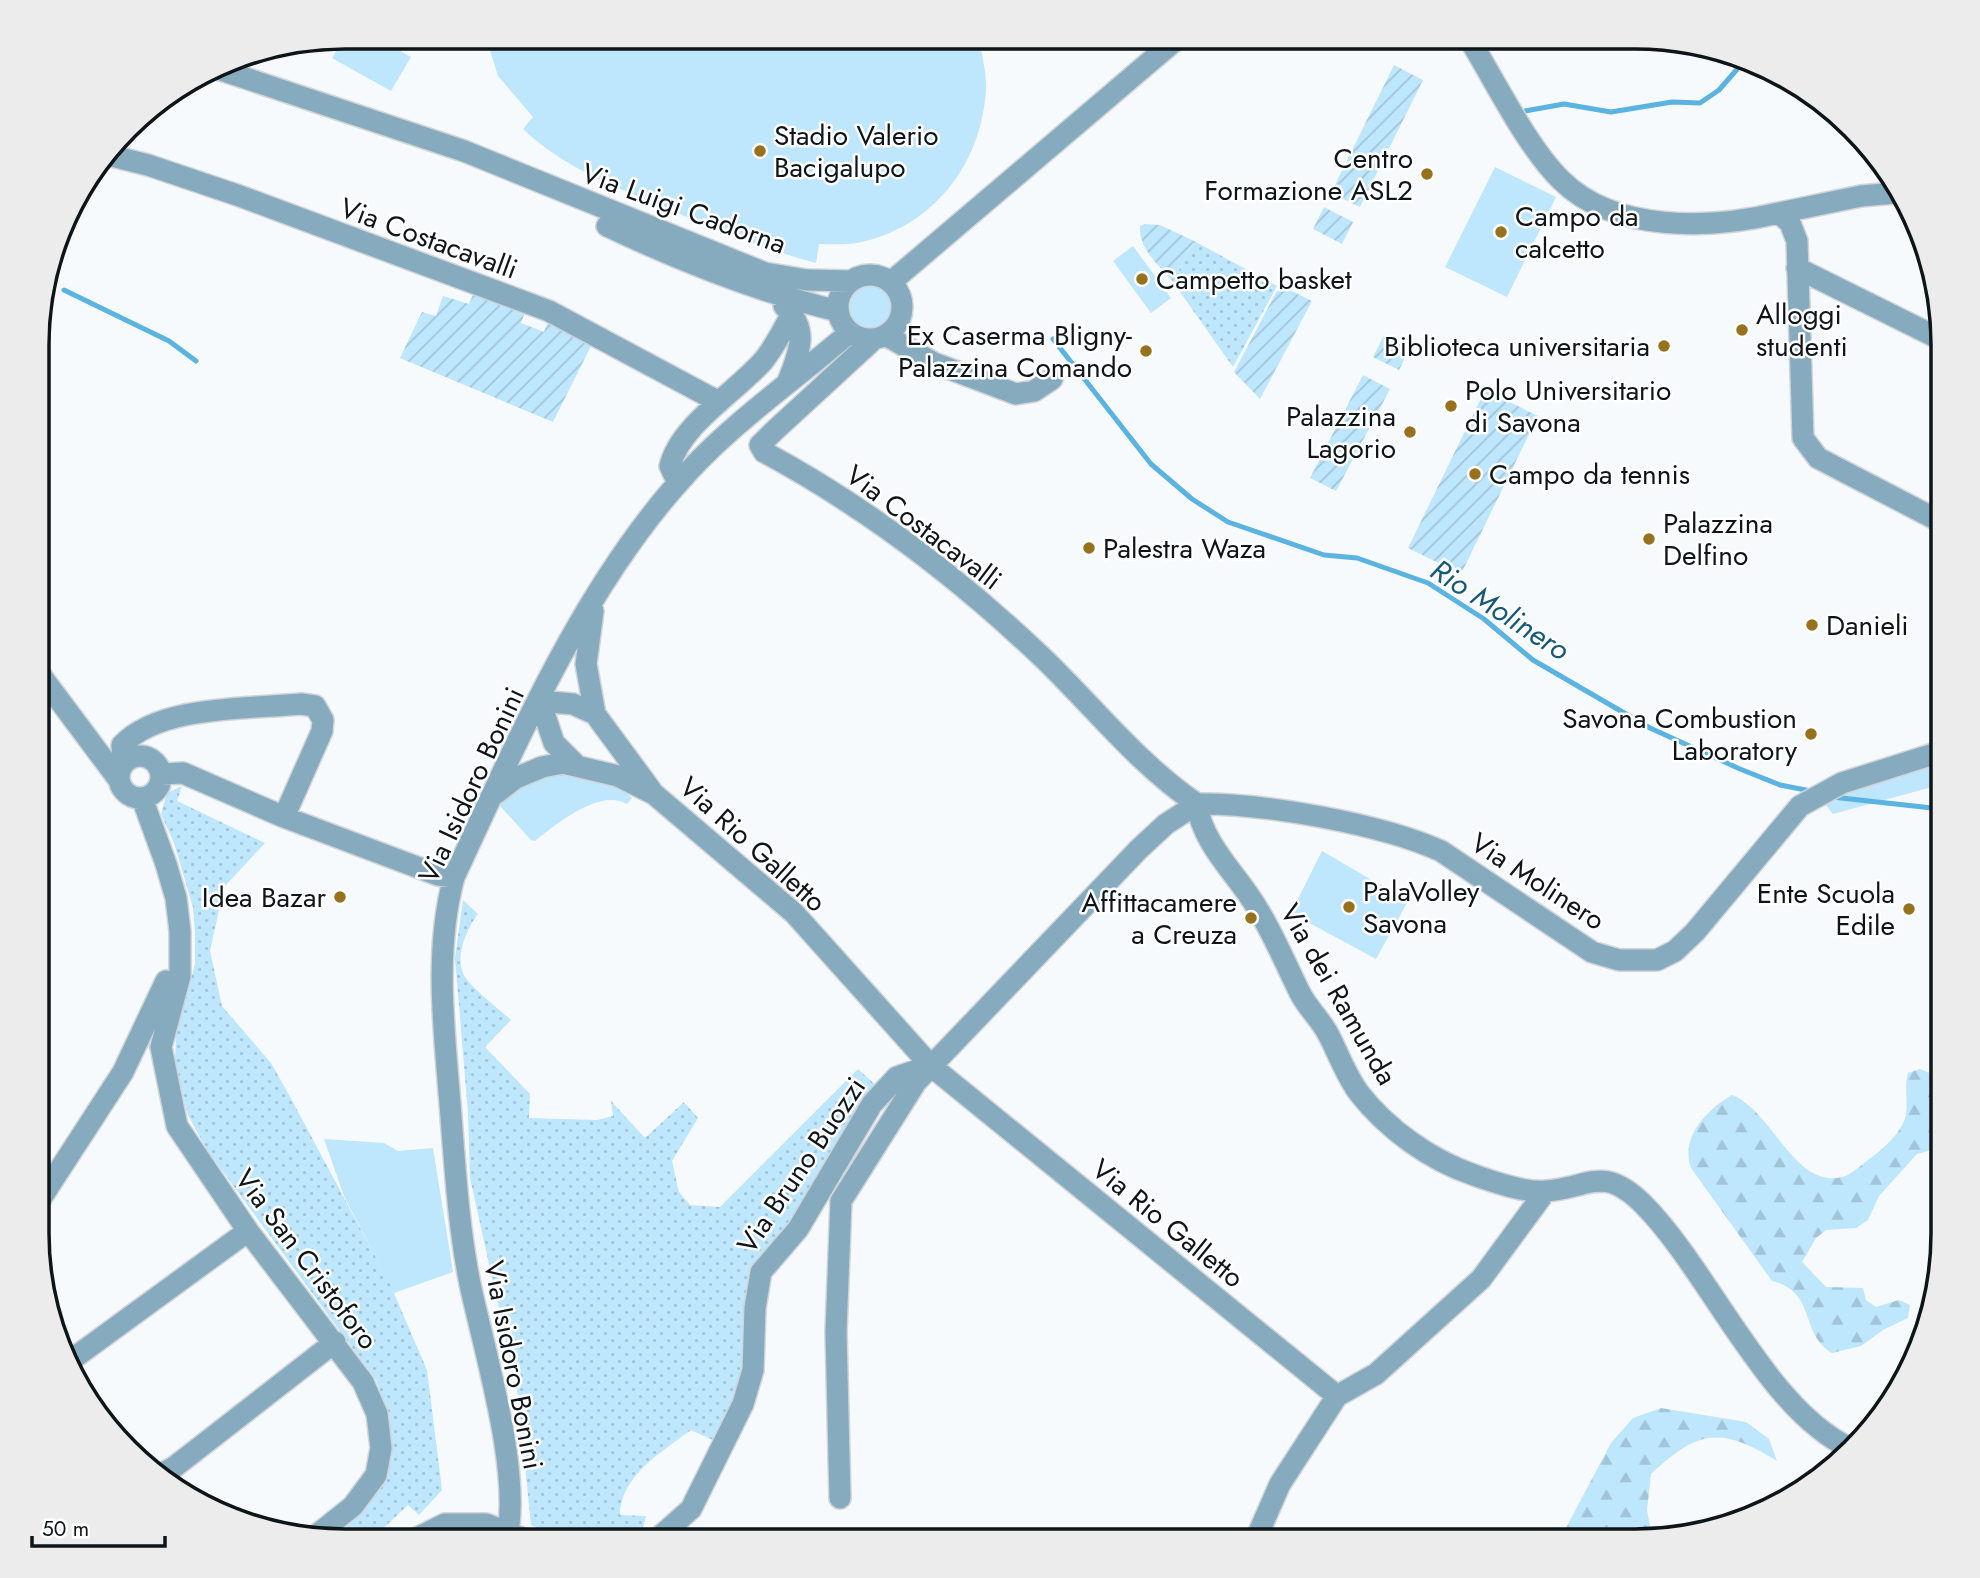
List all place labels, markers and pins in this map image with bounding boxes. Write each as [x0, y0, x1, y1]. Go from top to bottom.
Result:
place label: Stadio Valerio Bacigalupo [774, 115, 939, 188]
place label: Centro Formazione ASL2 [1204, 138, 1413, 211]
marker: Stadio Valerio Bacigalupo [752, 143, 768, 159]
marker: Centro Formazione ASL2 [1419, 166, 1435, 182]
place label: Campo da calcetto [1515, 196, 1639, 269]
marker: Campo da calcetto [1493, 224, 1509, 240]
place label: Campetto basket [1156, 259, 1352, 300]
marker: Campetto basket [1134, 271, 1150, 287]
place label: Alloggi studenti [1756, 294, 1848, 367]
place label: Ex Caserma Bligny- Palazzina Comando [898, 315, 1132, 388]
marker: Alloggi studenti [1734, 322, 1750, 338]
place label: Biblioteca universitaria [1384, 326, 1650, 367]
marker: Biblioteca universitaria [1656, 338, 1672, 354]
marker: Ex Caserma Bligny- Palazzina Comando [1138, 343, 1154, 359]
place label: Polo Universitario di Savona [1465, 370, 1671, 443]
place label: Palazzina Lagorio [1286, 396, 1396, 469]
marker: Polo Universitario di Savona [1443, 398, 1459, 414]
marker: Palazzina Lagorio [1402, 424, 1418, 440]
place label: Campo da tennis [1489, 454, 1690, 495]
marker: Campo da tennis [1467, 466, 1483, 482]
place label: Palazzina Delfino [1663, 503, 1773, 576]
place label: Palestra Waza [1103, 528, 1266, 569]
marker: Palazzina Delfino [1641, 531, 1657, 547]
marker: Palestra Waza [1081, 540, 1097, 556]
place label: Danieli [1826, 605, 1909, 646]
marker: Danieli [1804, 617, 1820, 633]
place label: Savona Combustion Laboratory [1562, 698, 1798, 771]
marker: Savona Combustion Laboratory [1803, 726, 1819, 742]
place label: PalaVolley Savona [1363, 871, 1480, 944]
place label: Ente Scuola Edile [1757, 873, 1895, 946]
place label: Idea Bazar [202, 877, 326, 918]
place label: Affittacamere a Creuza [1082, 882, 1237, 955]
marker: Idea Bazar [332, 889, 348, 905]
marker: PalaVolley Savona [1341, 899, 1357, 915]
marker: Ente Scuola Edile [1901, 901, 1917, 917]
marker: Affittacamere a Creuza [1243, 910, 1259, 926]

